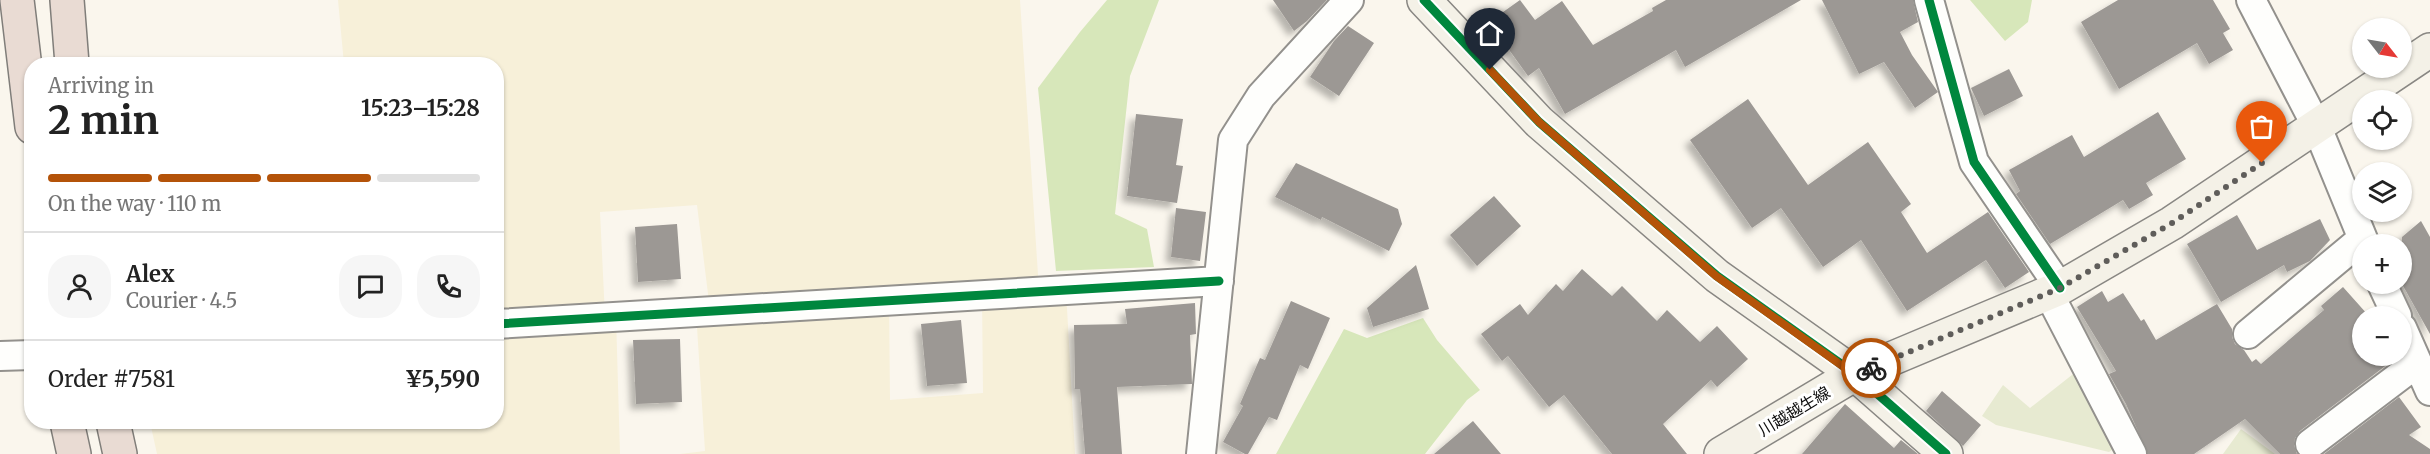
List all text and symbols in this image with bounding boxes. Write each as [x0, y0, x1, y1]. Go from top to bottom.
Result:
pin [1464, 8, 1515, 70]
icon: home [1473, 17, 1506, 50]
north arrow [2352, 18, 2412, 78]
map controls [2352, 18, 2412, 366]
text: Arriving in [48, 73, 154, 98]
button: locate [2352, 90, 2412, 150]
text: 15:23–15:28 [361, 94, 480, 122]
text: 2 min [48, 96, 159, 145]
pin [2236, 101, 2287, 163]
icon: bag [2245, 110, 2278, 143]
button: layers [2352, 162, 2412, 222]
text: On the way · 110 m [48, 191, 221, 216]
button: + [2352, 234, 2412, 294]
button: person [48, 255, 111, 318]
button: chat [339, 255, 402, 318]
button: phone [417, 255, 480, 318]
text: Alex [126, 260, 175, 288]
text: Courier · 4.5 [126, 288, 238, 313]
button: − [2352, 306, 2412, 366]
courier [1841, 338, 1901, 398]
icon: bike [1855, 352, 1888, 385]
text: Order #7581 [48, 365, 175, 393]
text: ¥5,590 [405, 365, 480, 393]
street label: 川越越生線 [1755, 382, 1833, 440]

